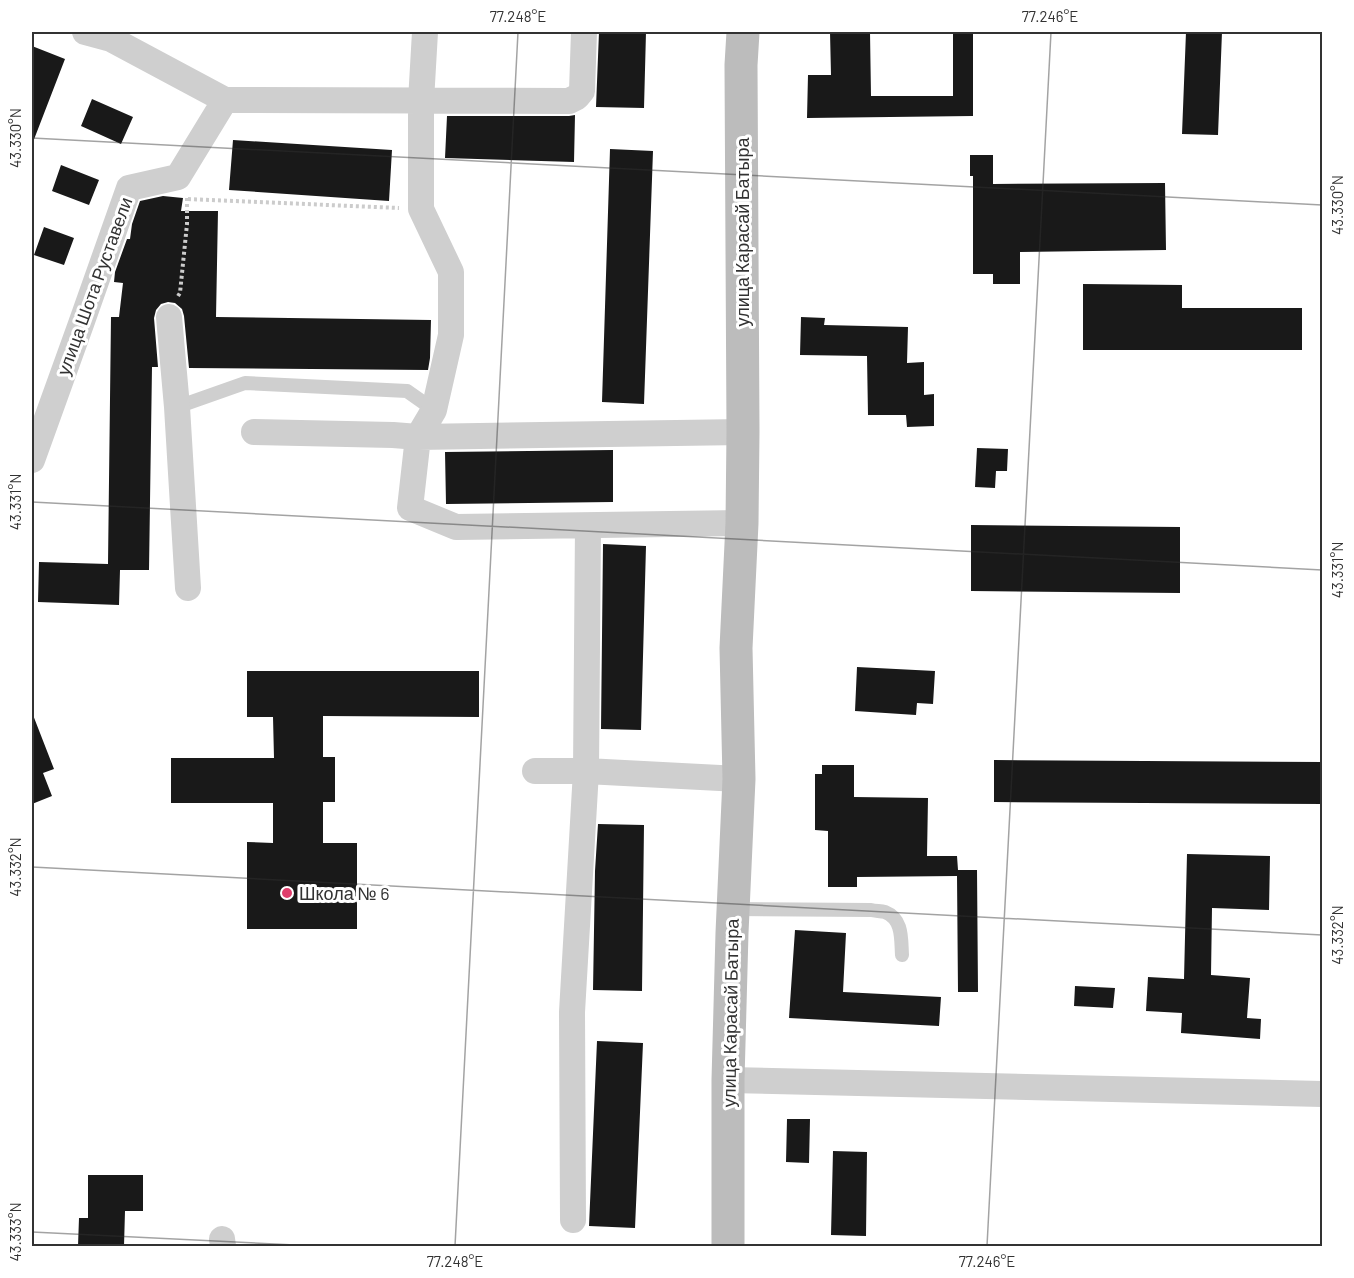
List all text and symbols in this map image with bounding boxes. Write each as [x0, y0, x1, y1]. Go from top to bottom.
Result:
text: 77.248°E [490, 7, 546, 25]
text: 77.246°E [1022, 7, 1078, 25]
text: 43.330°N [6, 108, 24, 168]
street label: улица Карасай Батыра [731, 137, 753, 326]
text: 43.330°N [1328, 175, 1346, 235]
street label: улица Шота Руставели [52, 194, 136, 378]
text: 43.331°N [6, 474, 24, 530]
text: 43.331°N [1328, 542, 1346, 598]
text: 43.332°N [6, 837, 24, 897]
place label: Школа № 6 [299, 882, 389, 904]
marker: Школа № 6 [280, 886, 294, 900]
text: 43.332°N [1328, 905, 1346, 965]
street label: улица Карасай Батыра [717, 917, 743, 1108]
text: 43.333°N [6, 1202, 24, 1262]
text: 77.248°E [427, 1252, 483, 1270]
text: 77.246°E [959, 1252, 1015, 1270]

